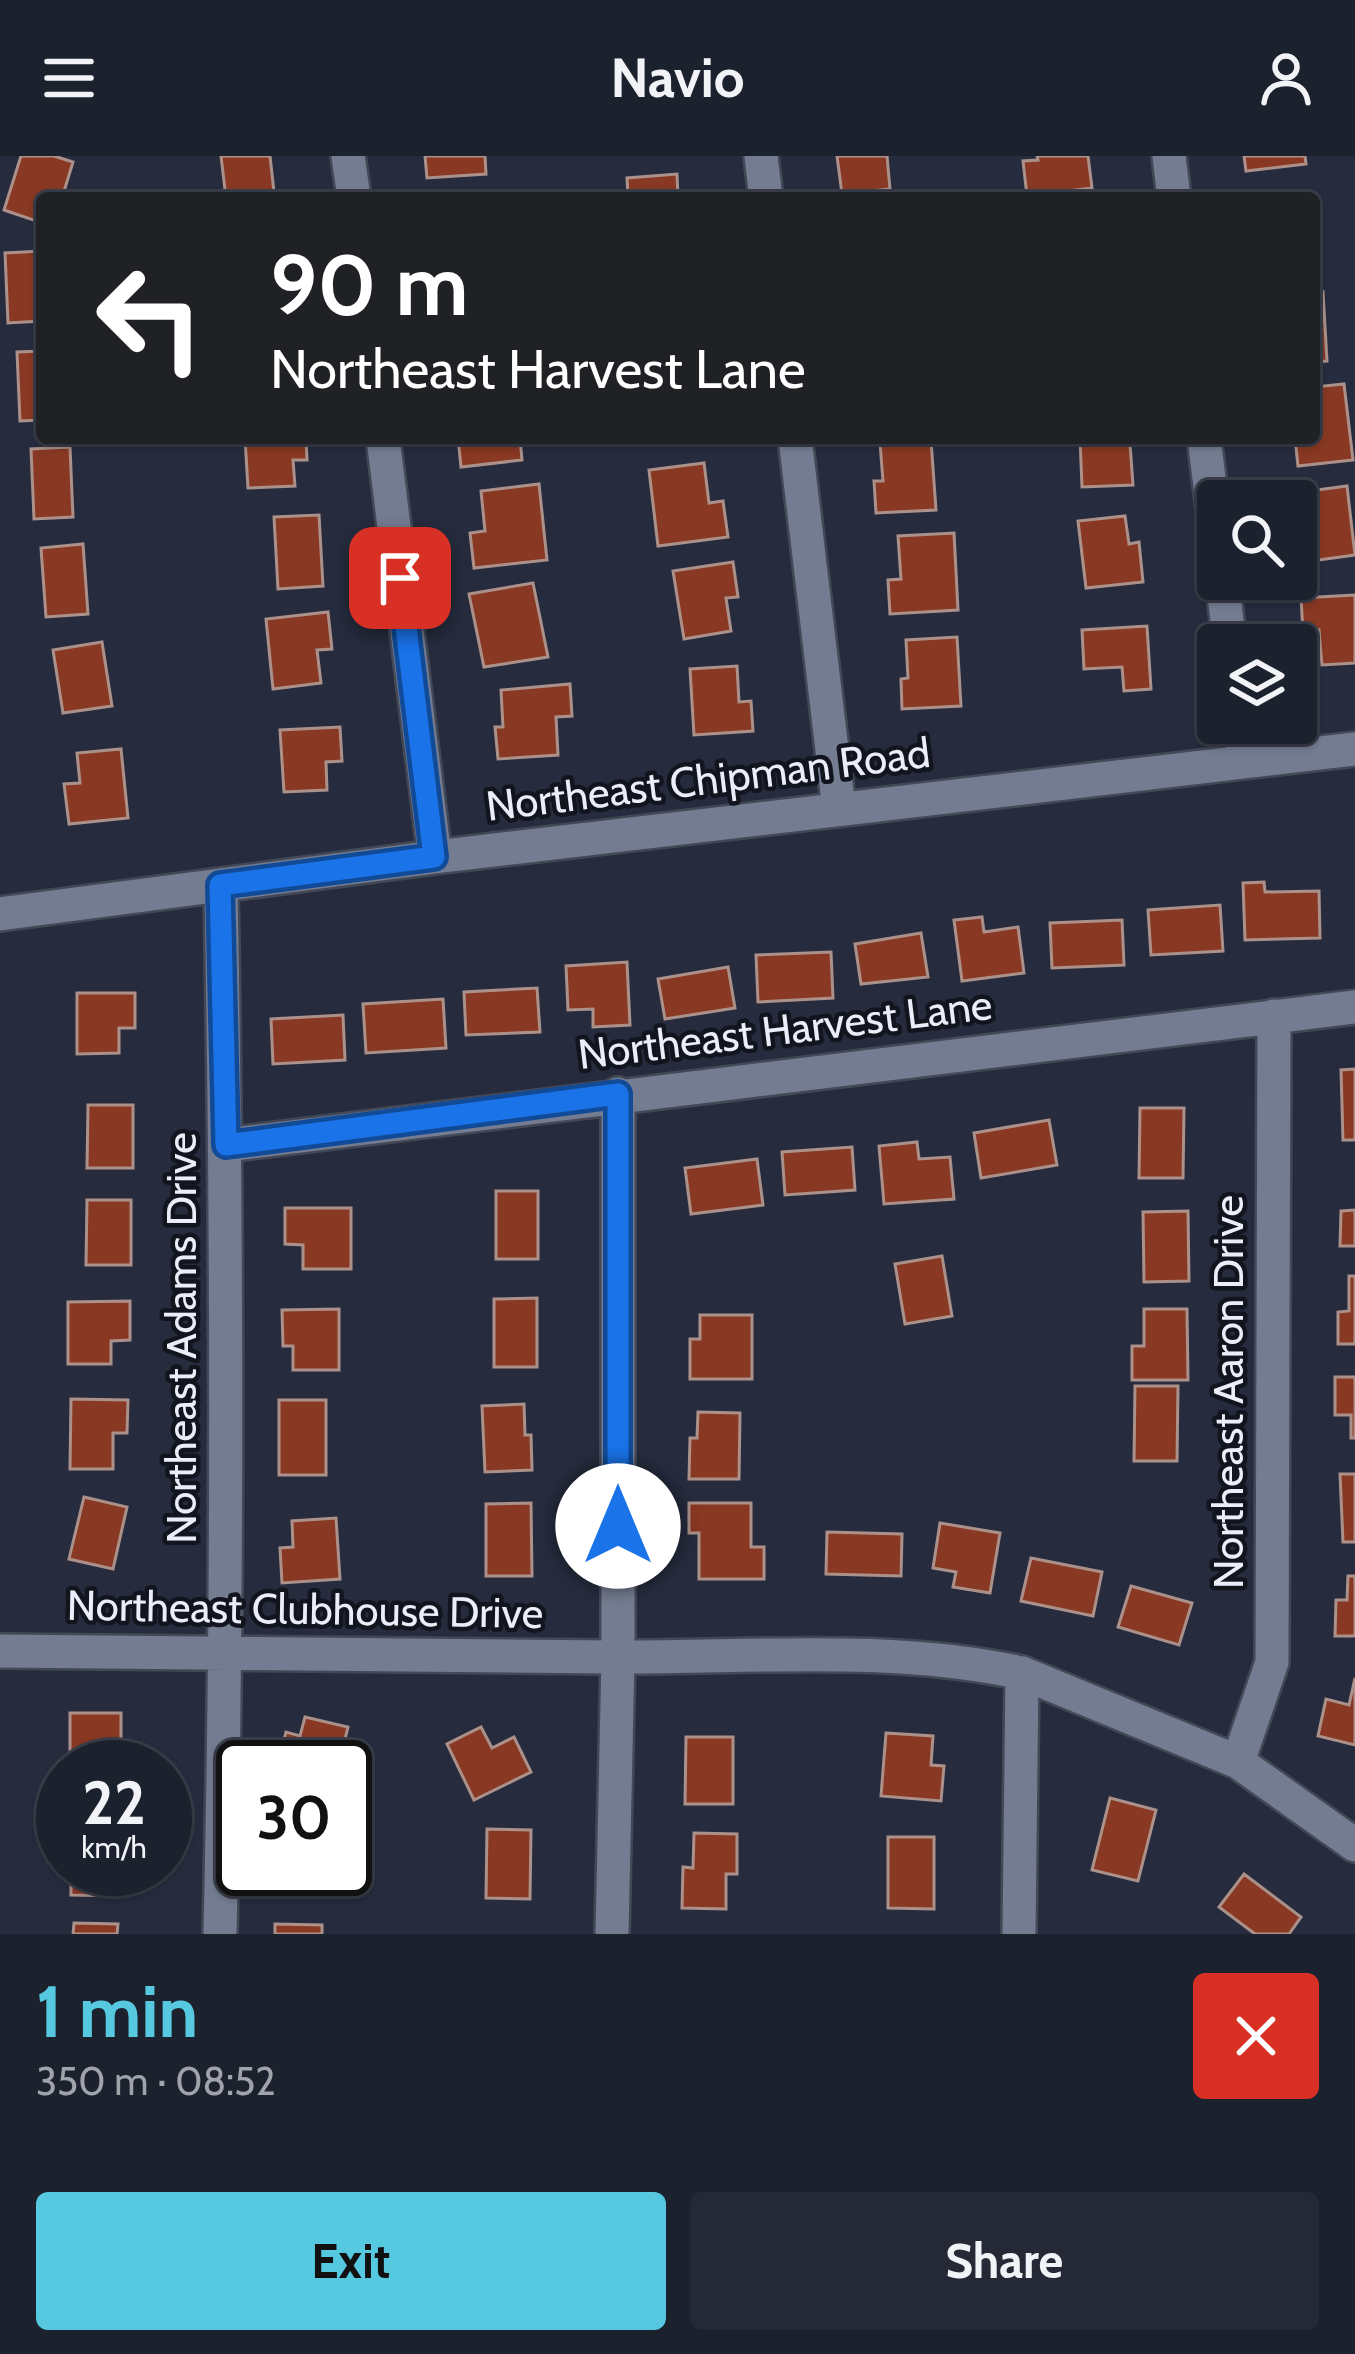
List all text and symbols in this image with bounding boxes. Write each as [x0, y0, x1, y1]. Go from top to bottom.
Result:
icon: menu [36, 45, 102, 111]
text: Navio [610, 45, 745, 111]
icon: person [1253, 45, 1319, 111]
text: 90 m [270, 234, 468, 336]
icon: left [72, 240, 228, 396]
text: Northeast Harvest Lane [270, 336, 806, 402]
map controls [1197, 480, 1317, 744]
button: search [1197, 480, 1317, 600]
pin [349, 527, 451, 629]
icon: arrive [367, 545, 433, 611]
button: layers [1197, 624, 1317, 744]
street label: Northeast Chipman Road [483, 726, 933, 832]
street label: Northeast Harvest Lane [575, 978, 995, 1080]
street label: Northeast Adams Drive [155, 1132, 207, 1544]
street label: Northeast Aaron Drive [1202, 1195, 1254, 1589]
position arrow [555, 1463, 681, 1589]
street label: Northeast Clubhouse Drive [66, 1579, 544, 1639]
speed limit sign: 30 [216, 1740, 372, 1896]
text: 22 [82, 1766, 146, 1839]
text: km/h [81, 1829, 147, 1866]
text: 1 min [36, 1968, 198, 2055]
button: close [1193, 1973, 1319, 2099]
text: 350 m · 08:52 [36, 2057, 276, 2105]
button: Exit [36, 2192, 666, 2330]
button: Share [690, 2192, 1319, 2330]

